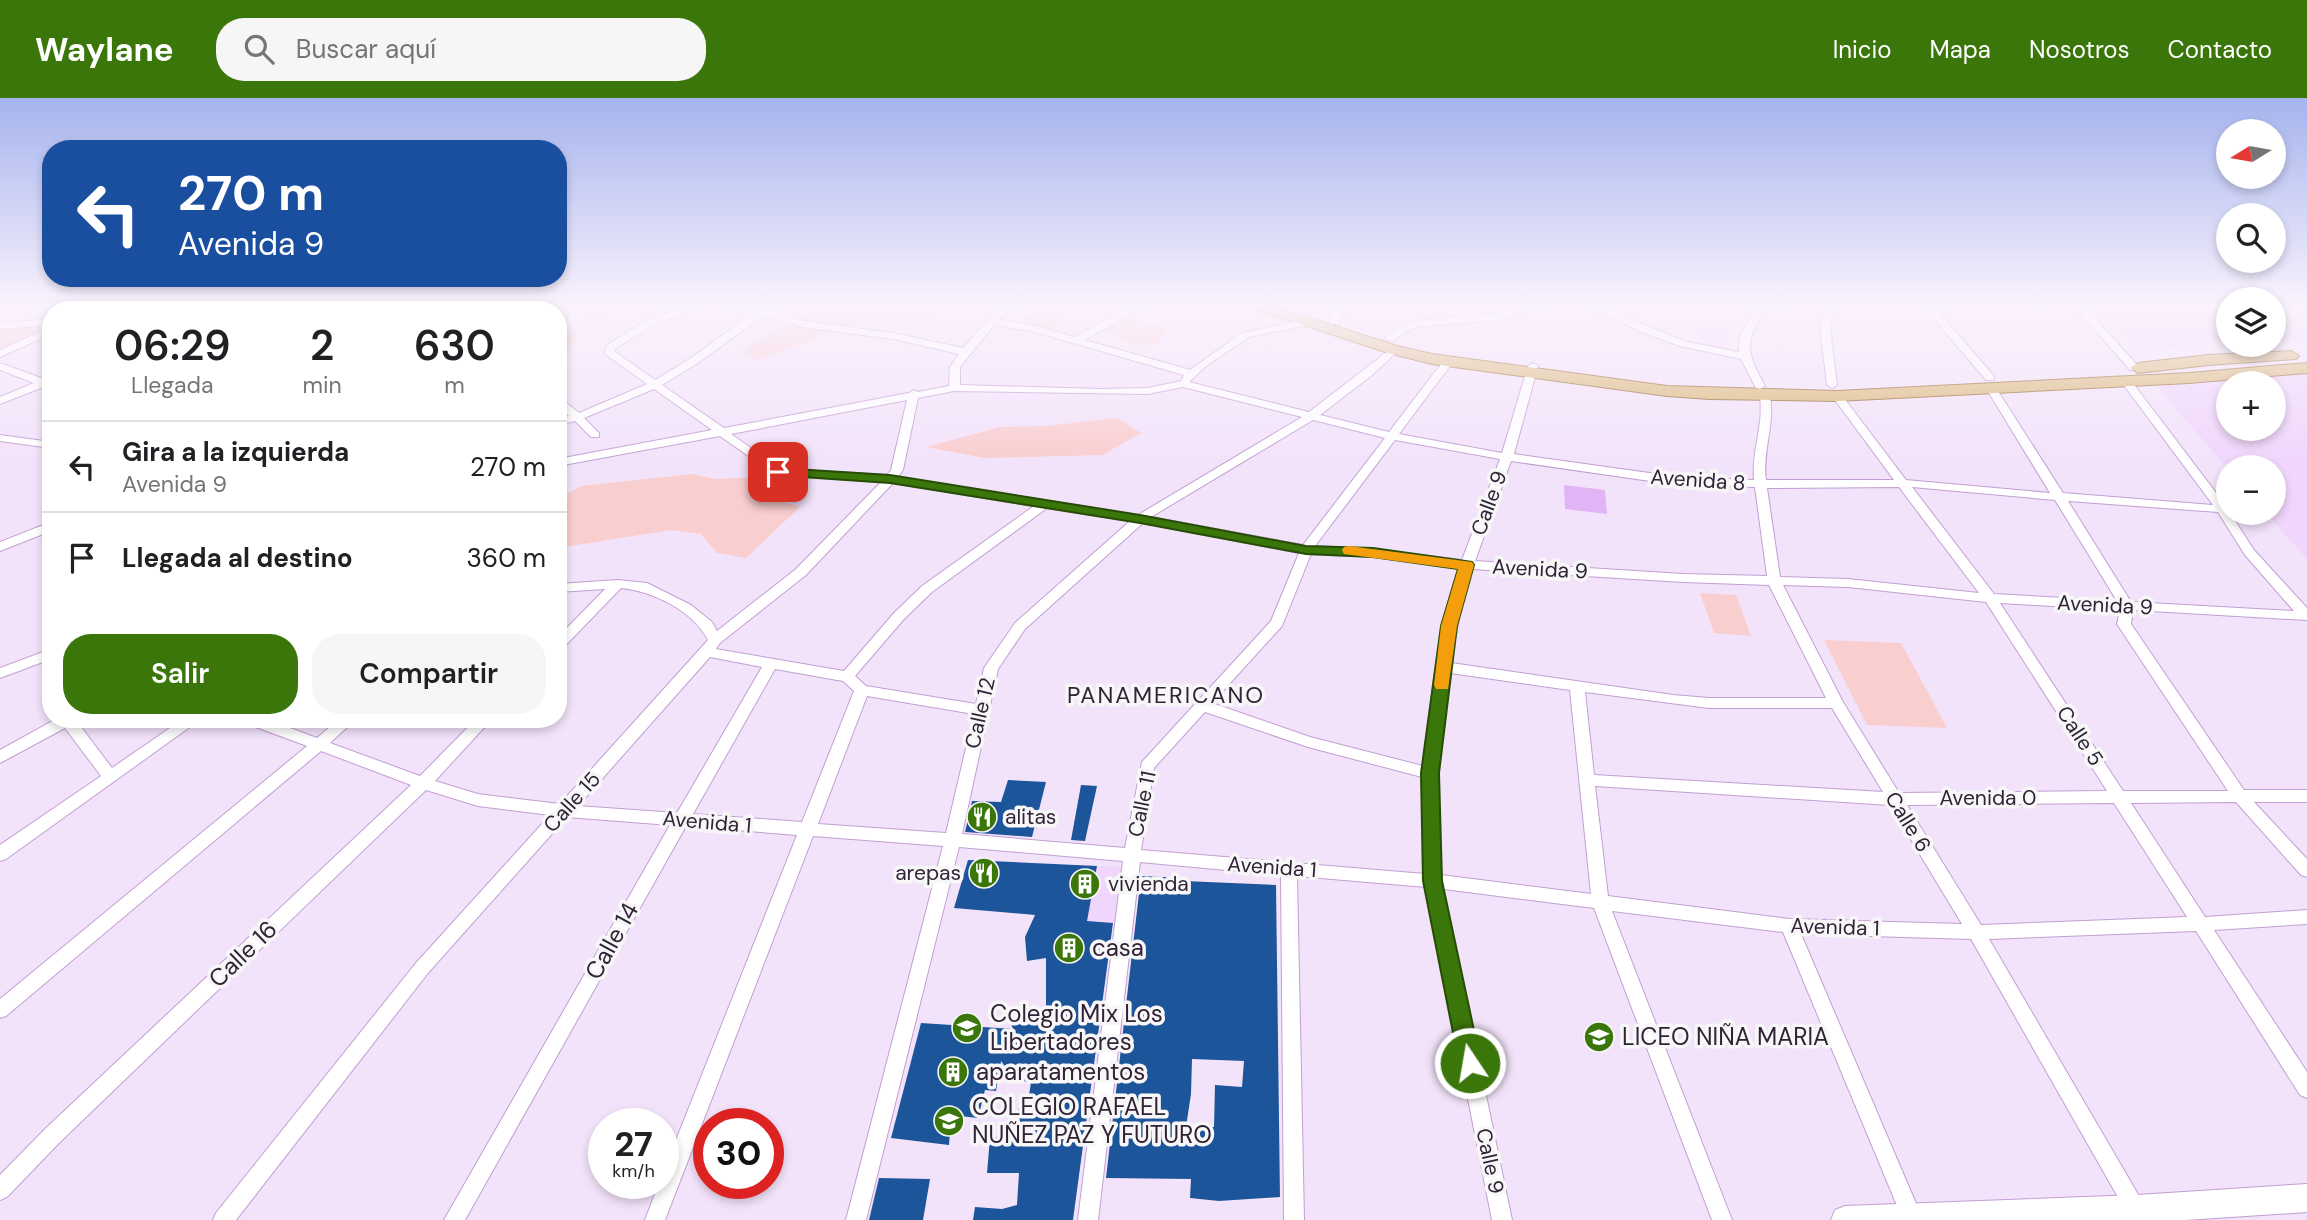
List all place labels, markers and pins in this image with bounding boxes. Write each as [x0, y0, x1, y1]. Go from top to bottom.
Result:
pin [748, 442, 808, 502]
restaurant icon: alitas [965, 800, 999, 834]
place label: alitas [1005, 803, 1056, 831]
restaurant icon: arepas [967, 856, 1001, 890]
place label: arepas [895, 859, 961, 887]
building icon: vivienda [1068, 867, 1102, 901]
place label: vivienda [1108, 870, 1189, 898]
building icon: casa [1052, 931, 1086, 965]
place label: casa [1092, 932, 1144, 963]
place label: Colegio Mix Los Libertadores [990, 998, 1163, 1057]
school or university icon: Colegio Mix Los Libertadores [950, 1011, 984, 1045]
school or university icon: LICEO NIÑA MARIA [1582, 1020, 1616, 1054]
place label: LICEO NIÑA MARIA [1622, 1021, 1829, 1052]
building icon: aparatamentos [936, 1055, 970, 1089]
place label: aparatamentos [976, 1056, 1145, 1087]
place label: COLEGIO RAFAEL NUÑEZ PAZ Y FUTURO [972, 1091, 1212, 1150]
school or university icon: COLEGIO RAFAEL NUÑEZ PAZ Y FUTURO [932, 1104, 966, 1138]

